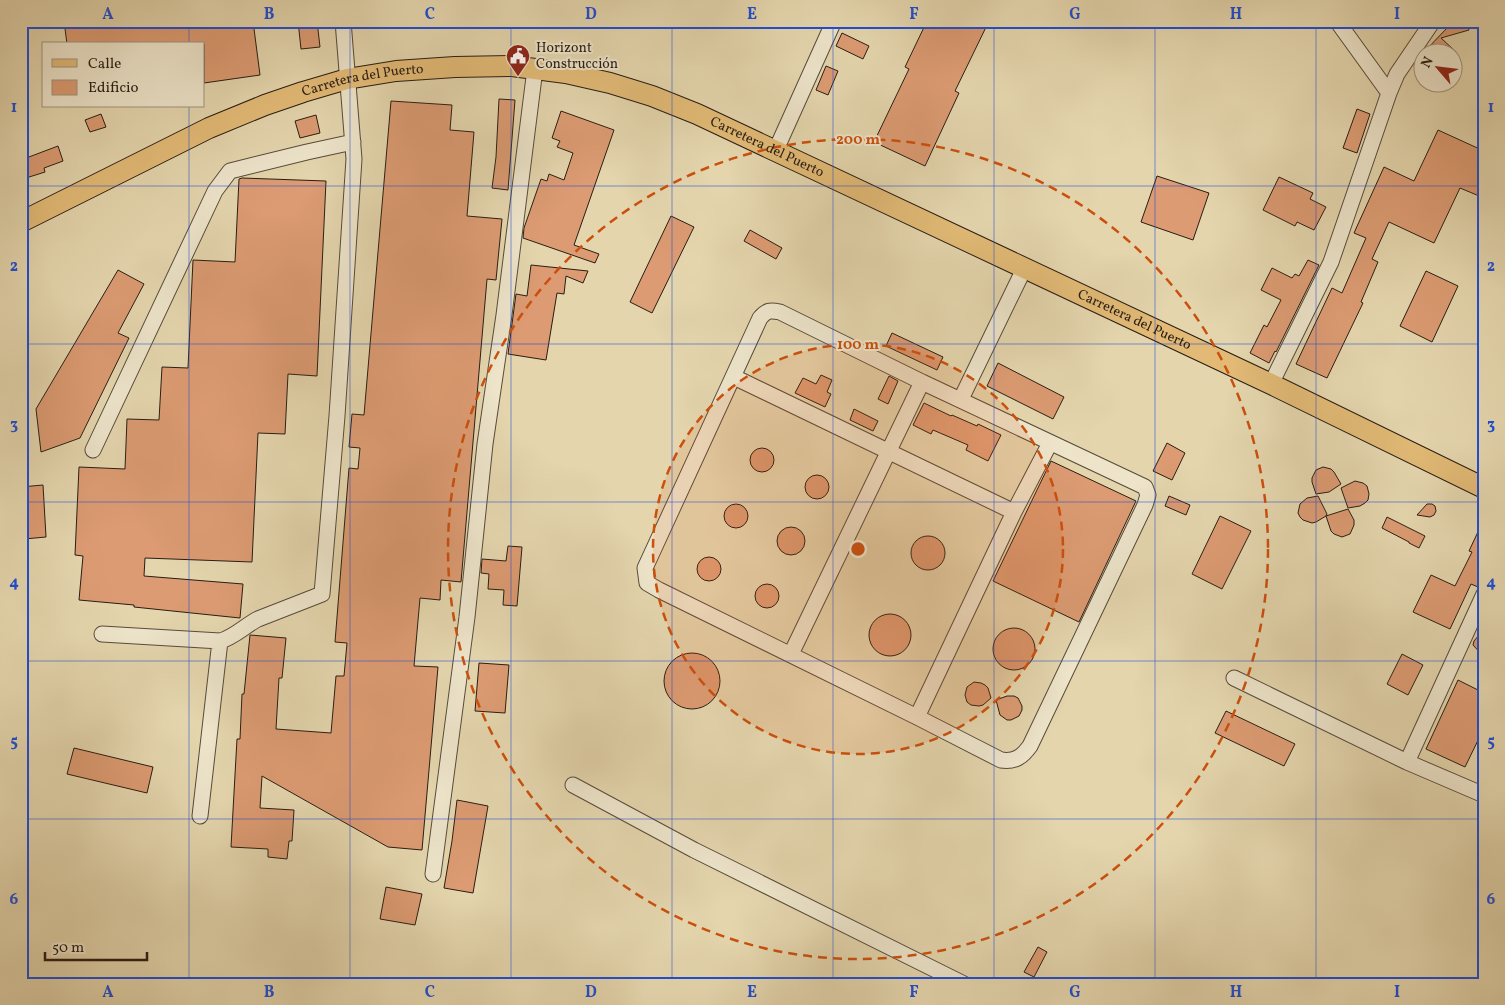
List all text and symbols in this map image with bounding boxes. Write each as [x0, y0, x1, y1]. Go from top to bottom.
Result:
text: A [102, 4, 114, 26]
text: B [264, 4, 275, 26]
text: C [425, 4, 435, 26]
text: D [585, 4, 597, 26]
text: E [747, 4, 757, 26]
text: F [909, 4, 919, 26]
text: G [1069, 4, 1081, 26]
text: H [1230, 4, 1242, 26]
text: I [1394, 4, 1400, 26]
place label: Horizont Construcción [536, 39, 618, 74]
legend [42, 42, 205, 108]
north arrow [1412, 42, 1462, 92]
public building icon: Horizont Construcción [505, 43, 531, 77]
text: Calle [88, 54, 121, 75]
text: N [1417, 54, 1439, 72]
street label: Carretera del Puerto [299, 60, 424, 101]
text: Edificio [88, 78, 139, 99]
text: 1 [11, 97, 17, 119]
text: 1 [1488, 97, 1494, 119]
street label: Carretera del Puerto [707, 112, 827, 182]
text: 200 m [836, 130, 880, 151]
text: 2 [10, 256, 18, 278]
text: 2 [1487, 256, 1495, 278]
street label: Carretera del Puerto [1074, 285, 1195, 355]
text: 100 m [837, 335, 880, 356]
text: 3 [10, 414, 18, 436]
text: 3 [1487, 414, 1495, 436]
centre of rings [849, 540, 867, 558]
text: 4 [9, 572, 19, 594]
text: 4 [1486, 572, 1496, 594]
text: 5 [10, 731, 18, 753]
text: 5 [1487, 731, 1495, 753]
text: 6 [10, 889, 19, 911]
text: 6 [1487, 889, 1496, 911]
scale bar [45, 930, 148, 962]
text: 50 m [52, 938, 84, 959]
text: A [102, 982, 114, 1004]
text: B [264, 982, 275, 1004]
text: C [425, 982, 435, 1004]
text: D [585, 982, 597, 1004]
text: E [747, 982, 757, 1004]
text: F [909, 982, 919, 1004]
text: G [1069, 982, 1081, 1004]
text: H [1230, 982, 1242, 1004]
text: I [1394, 982, 1400, 1004]

